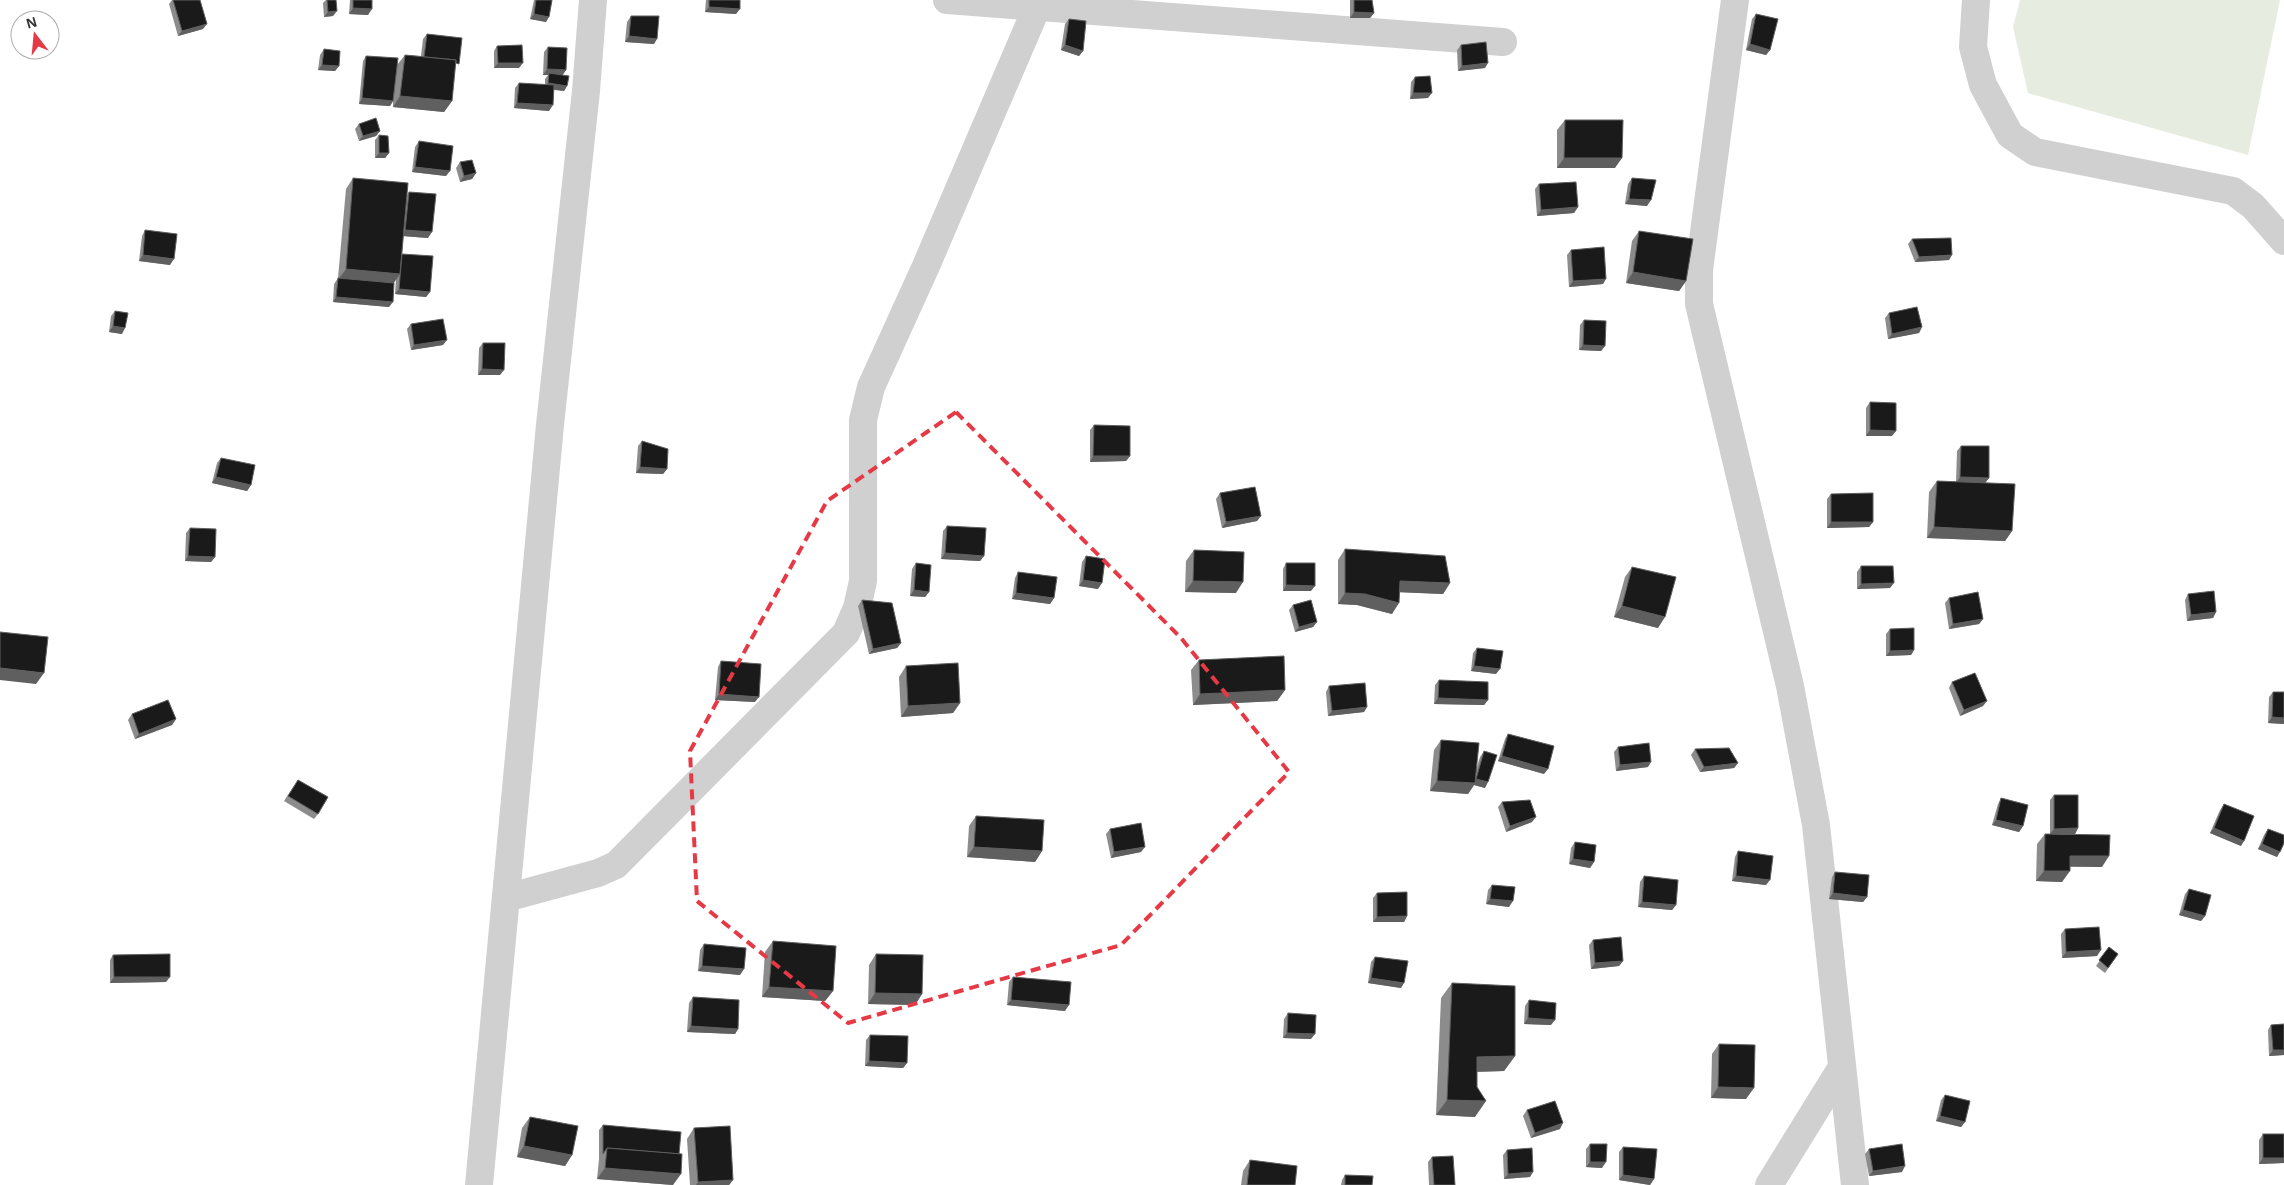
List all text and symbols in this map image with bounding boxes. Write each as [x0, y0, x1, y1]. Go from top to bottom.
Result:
north arrow [10, 10, 60, 60]
text: N [24, 13, 38, 32]

